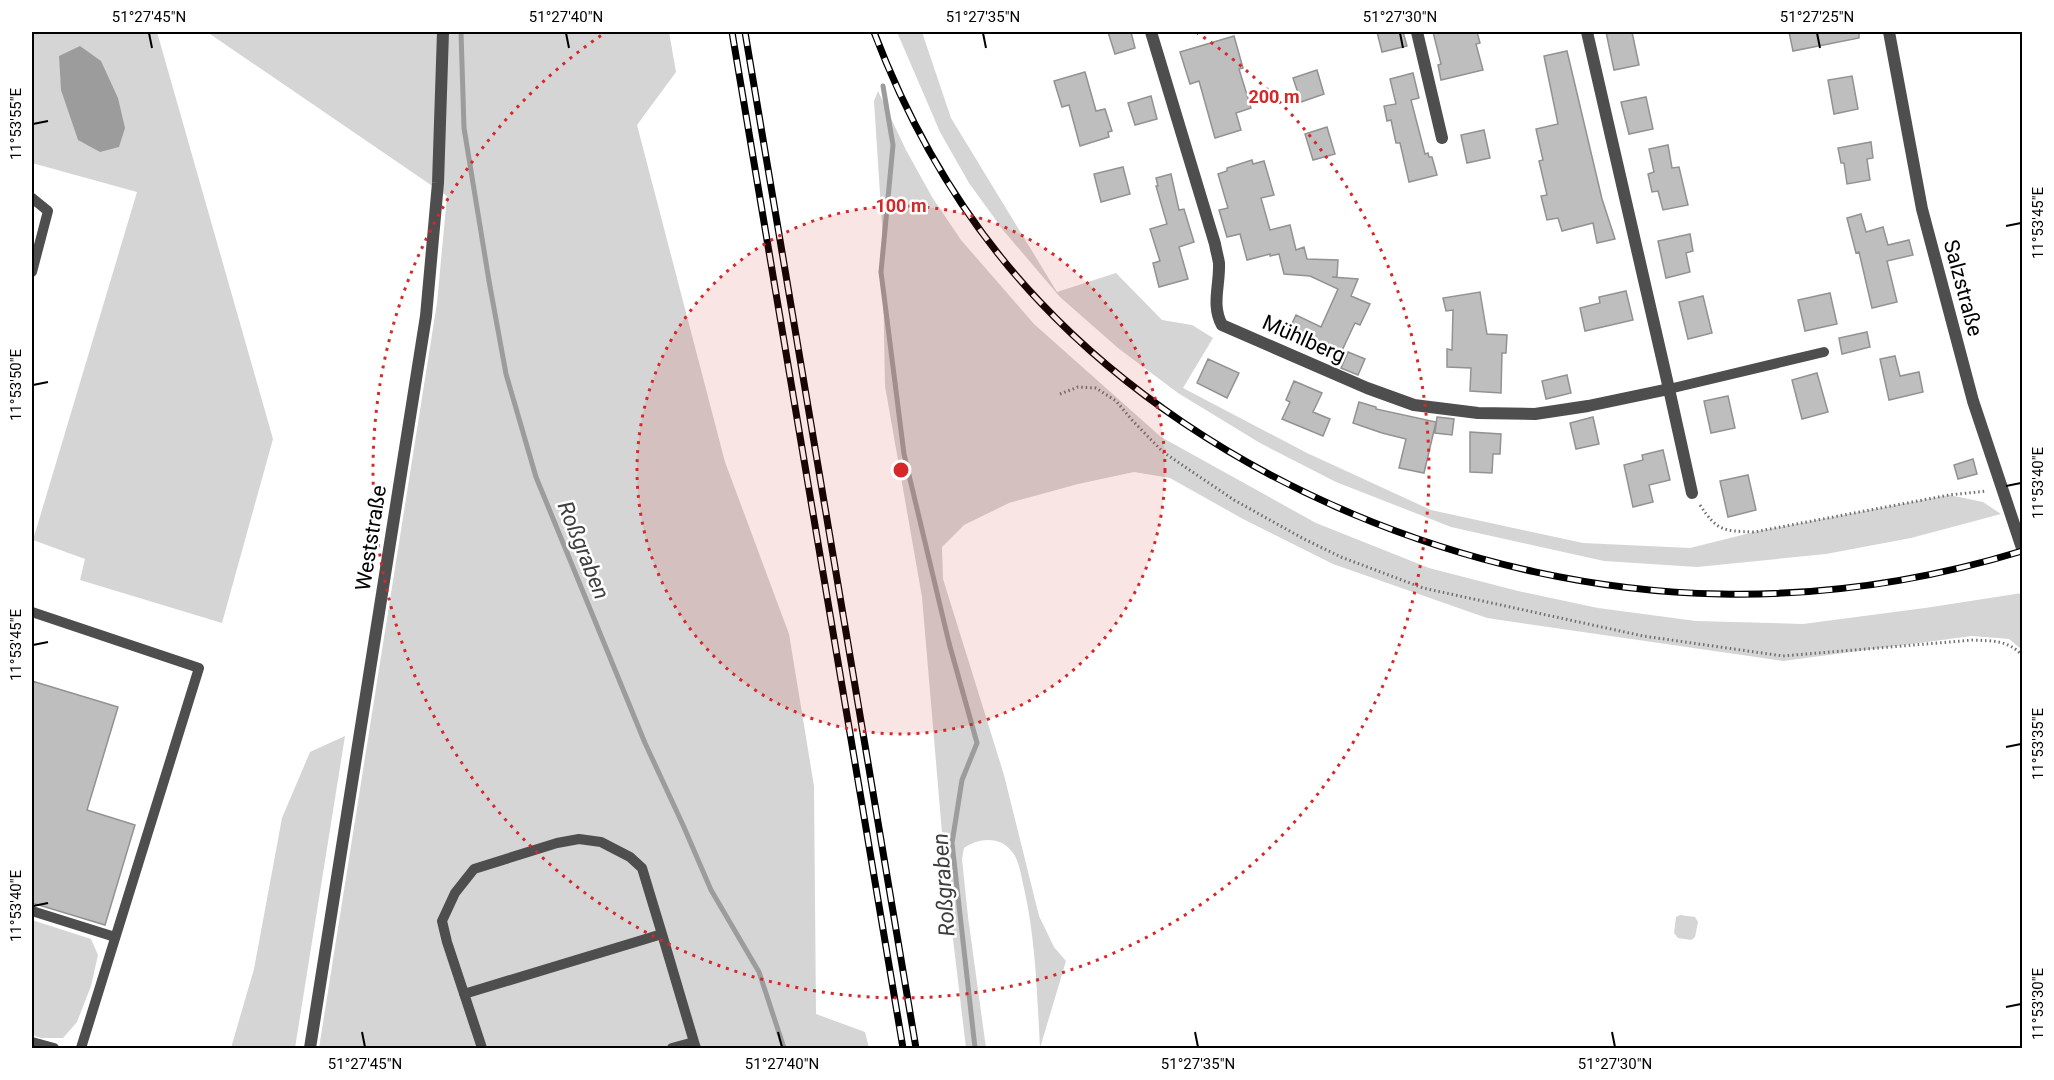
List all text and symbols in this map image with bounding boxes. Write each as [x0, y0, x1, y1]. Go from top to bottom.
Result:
text: 51°27'45"N [112, 8, 186, 26]
text: 51°27'40"N [529, 8, 603, 26]
text: 51°27'35"N [946, 8, 1020, 26]
text: 51°27'30"N [1363, 8, 1437, 26]
text: 51°27'25"N [1780, 8, 1854, 26]
text: 200 m [1248, 86, 1300, 107]
text: 11°53'55"E [7, 87, 25, 160]
text: 11°53'45"E [2029, 186, 2047, 259]
text: 100 m [875, 195, 927, 216]
street label: Salzstraße [1939, 237, 1987, 339]
street label: Mühlberg [1259, 310, 1349, 368]
text: 11°53'50"E [7, 348, 25, 421]
text: 11°53'40"E [2029, 446, 2047, 519]
centre of rings [891, 460, 911, 480]
street label: Weststraße [351, 483, 391, 593]
water label: Roßgraben [553, 498, 615, 603]
text: 11°53'45"E [7, 608, 25, 681]
text: 11°53'35"E [2029, 707, 2047, 780]
water label: Roßgraben [927, 832, 960, 937]
text: 11°53'40"E [7, 869, 25, 942]
text: 11°53'30"E [2029, 967, 2047, 1040]
text: 51°27'45"N [328, 1055, 402, 1073]
text: 51°27'40"N [745, 1055, 819, 1073]
text: 51°27'35"N [1161, 1055, 1235, 1073]
text: 51°27'30"N [1578, 1055, 1652, 1073]

